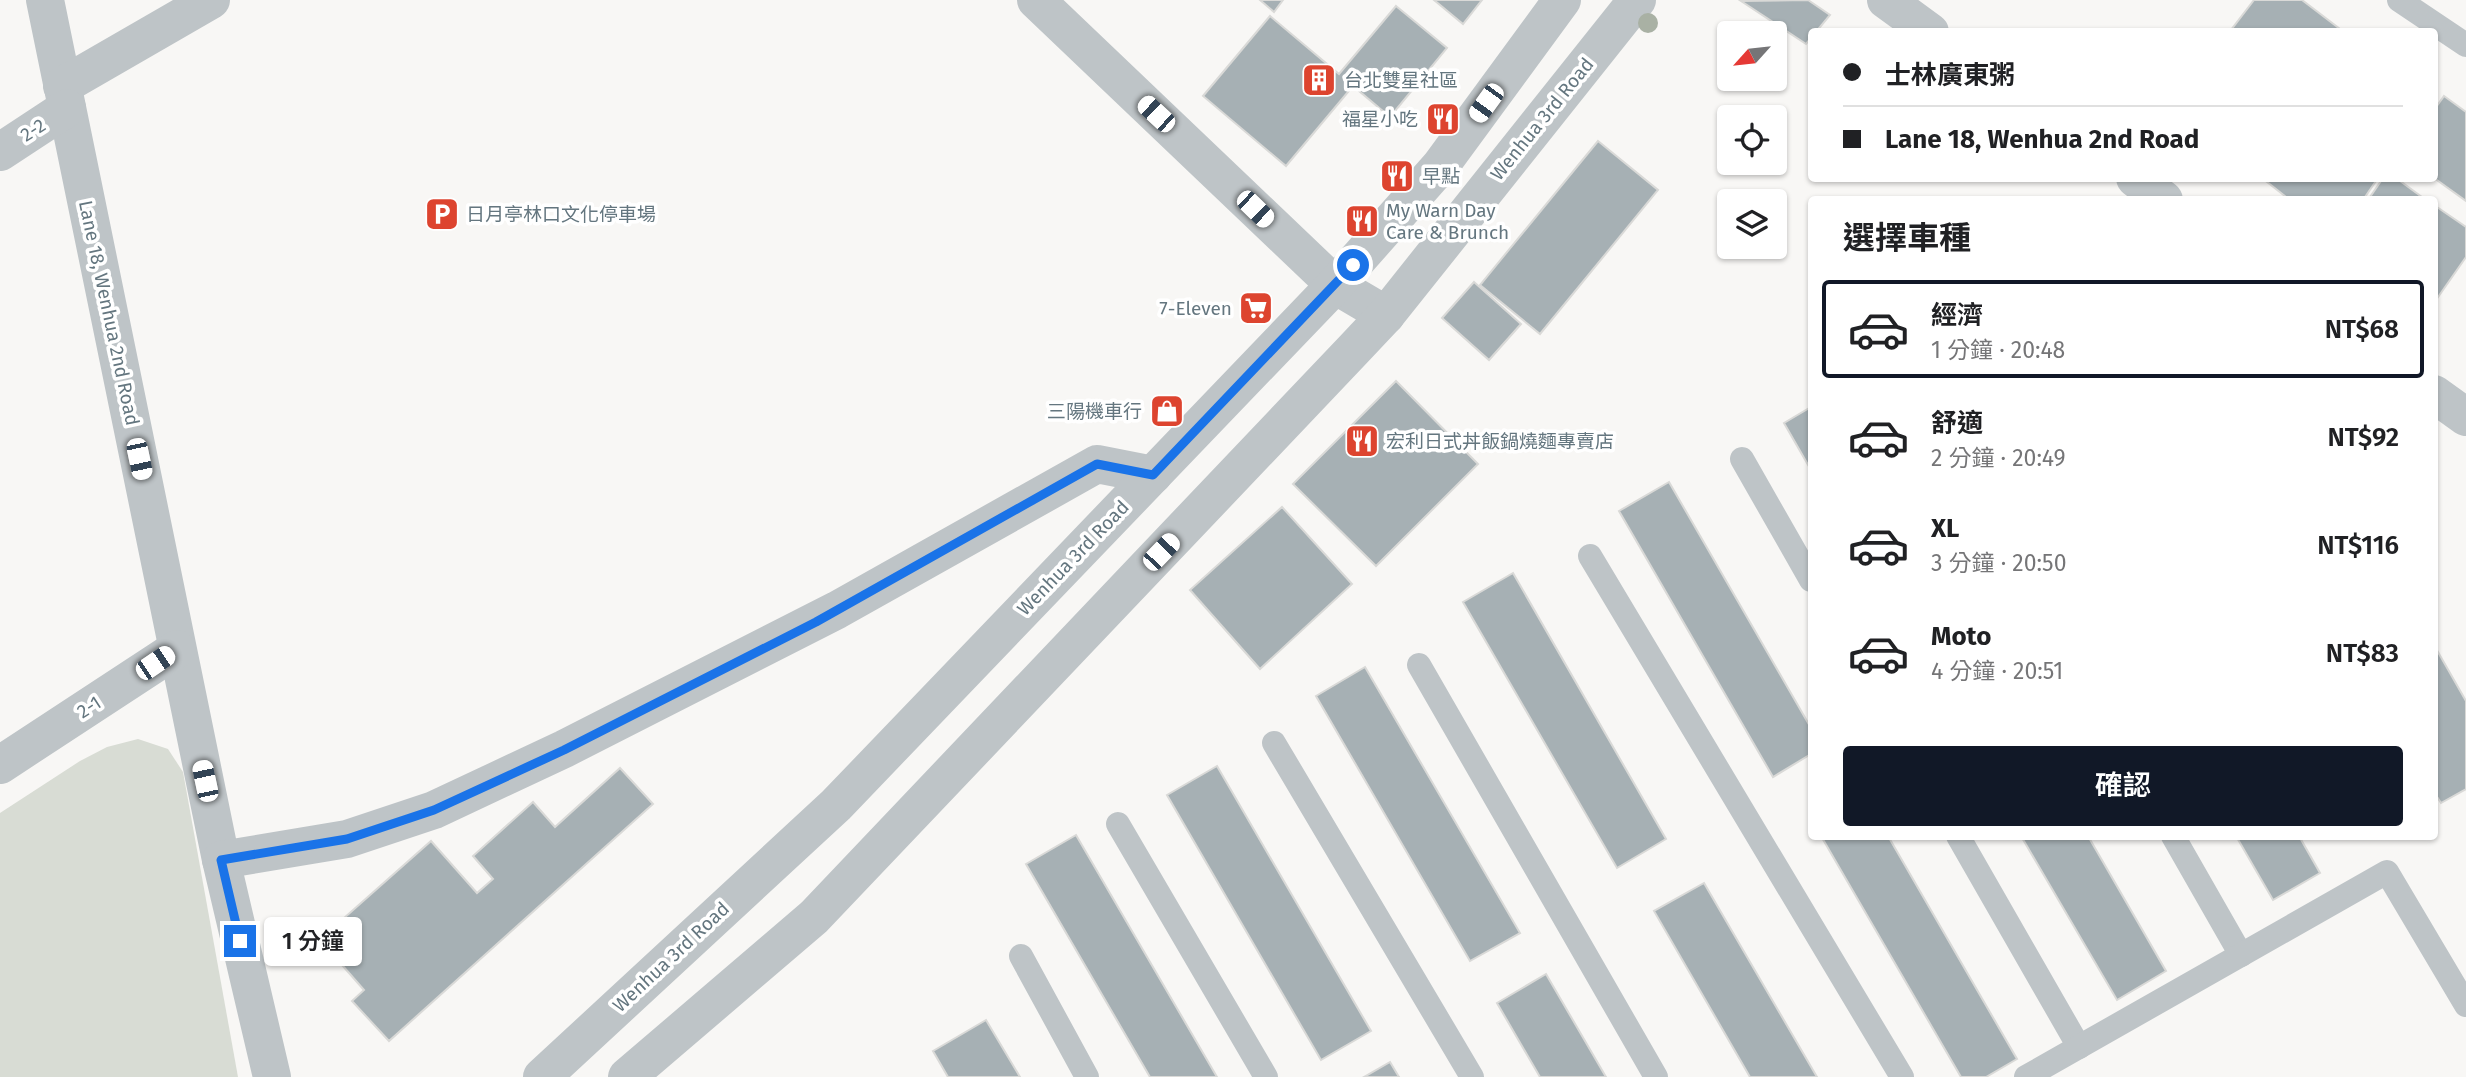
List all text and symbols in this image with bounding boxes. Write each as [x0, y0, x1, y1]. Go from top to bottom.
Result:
north arrow [1717, 21, 1787, 91]
map controls [1717, 21, 1787, 259]
street label: Wenhua 3rd Road [1486, 53, 1598, 185]
text: 士林廣東粥 [1885, 60, 2015, 91]
building icon: 台北雙星社區 [1300, 61, 1338, 99]
place label: 台北雙星社區 [1344, 69, 1458, 92]
car [1466, 80, 1507, 126]
car [1134, 92, 1179, 136]
restaurant icon: 福星小吃 [1424, 100, 1462, 138]
button: locate [1717, 105, 1787, 175]
place label: 福星小吃 [1342, 108, 1418, 131]
street label: 2-2 [16, 113, 50, 147]
text: Lane 18, Wenhua 2nd Road [1885, 124, 2199, 155]
restaurant icon: 早點 [1378, 157, 1416, 195]
place label: 早點 [1422, 165, 1460, 188]
car [1233, 187, 1278, 231]
button: layers [1717, 189, 1787, 259]
parking icon: 日月亭林口文化停車場 [423, 195, 461, 233]
street label: Lane 18, Wenhua 2nd Road [74, 198, 144, 428]
place label: My Warn Day Care & Brunch [1386, 199, 1509, 244]
restaurant icon: My Warn Day Care & Brunch [1343, 202, 1381, 240]
place label: 日月亭林口文化停車場 [466, 203, 656, 226]
text: 選擇車種 [1843, 219, 1971, 257]
route start [1337, 249, 1369, 281]
supermarket icon: 7-Eleven [1237, 289, 1275, 327]
place label: 7-Eleven [1159, 297, 1232, 320]
icon: car [1847, 298, 1910, 361]
text: 經濟 [1931, 300, 1983, 331]
text: NT$68 [2325, 314, 2399, 345]
text: 1 分鐘 · 20:48 [1931, 336, 2065, 364]
shop icon: 三陽機車行 [1148, 392, 1186, 430]
place label: 三陽機車行 [1047, 400, 1142, 423]
icon: car [1847, 406, 1910, 469]
text: 舒適 [1931, 408, 1983, 439]
restaurant icon: 宏利日式丼飯鍋燒麵專賣店 [1343, 422, 1381, 460]
text: NT$92 [2327, 422, 2399, 453]
place label: 宏利日式丼飯鍋燒麵專賣店 [1386, 430, 1614, 453]
car [125, 436, 154, 482]
text: 2 分鐘 · 20:49 [1931, 444, 2066, 472]
street label: Wenhua 3rd Road [1012, 496, 1134, 620]
text: XL [1931, 513, 1959, 544]
icon: car [1847, 514, 1910, 577]
car [1139, 530, 1184, 574]
text: NT$116 [2317, 530, 2399, 561]
text: 3 分鐘 · 20:50 [1931, 549, 2066, 577]
text: Moto [1931, 621, 1991, 652]
icon: car [1847, 622, 1910, 685]
text: NT$83 [2326, 638, 2399, 669]
car [132, 643, 179, 683]
text: 4 分鐘 · 20:51 [1931, 657, 2063, 685]
street label: 2-1 [73, 691, 105, 723]
button: 確認 [1843, 746, 2403, 826]
car [191, 758, 220, 804]
street label: Wenhua 3rd Road [608, 897, 734, 1017]
callout: 1 分鐘 [264, 916, 362, 965]
route end [224, 925, 256, 957]
text: 1 分鐘 [282, 927, 344, 955]

